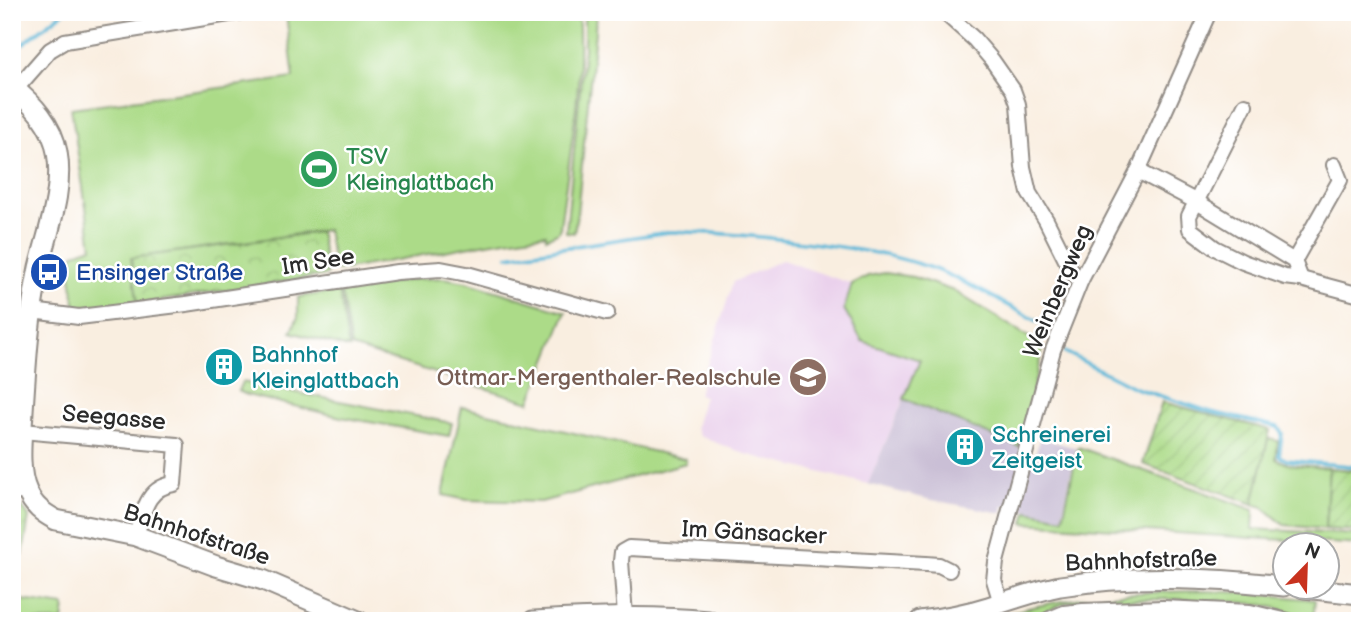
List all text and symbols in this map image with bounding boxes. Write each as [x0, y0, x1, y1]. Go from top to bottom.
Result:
place label: TSV Kleinglattbach [346, 143, 494, 197]
sports icon: TSV Kleinglattbach [298, 148, 340, 190]
street label: Weinbergweg [1017, 221, 1099, 362]
street label: Im See [280, 242, 356, 282]
bus stop icon: Ensinger Straße [28, 251, 70, 293]
place label: Ensinger Straße [76, 259, 243, 287]
place label: Bahnhof Kleinglattbach [251, 341, 399, 395]
building icon: Bahnhof Kleinglattbach [203, 346, 245, 388]
school or university icon: Ottmar-Mergenthaler-Realschule [787, 356, 829, 398]
place label: Ottmar-Mergenthaler-Realschule [437, 364, 781, 392]
street label: Seegasse [61, 400, 167, 436]
place label: Schreinerei Zeitgeist [991, 421, 1111, 475]
building icon: Schreinerei Zeitgeist [944, 426, 986, 468]
street label: Bahnhofstraße [120, 498, 273, 572]
street label: Im Gänsacker [681, 515, 828, 551]
north arrow [1270, 532, 1340, 602]
text: N [1301, 538, 1323, 565]
street label: Bahnhofstraße [1064, 544, 1218, 578]

